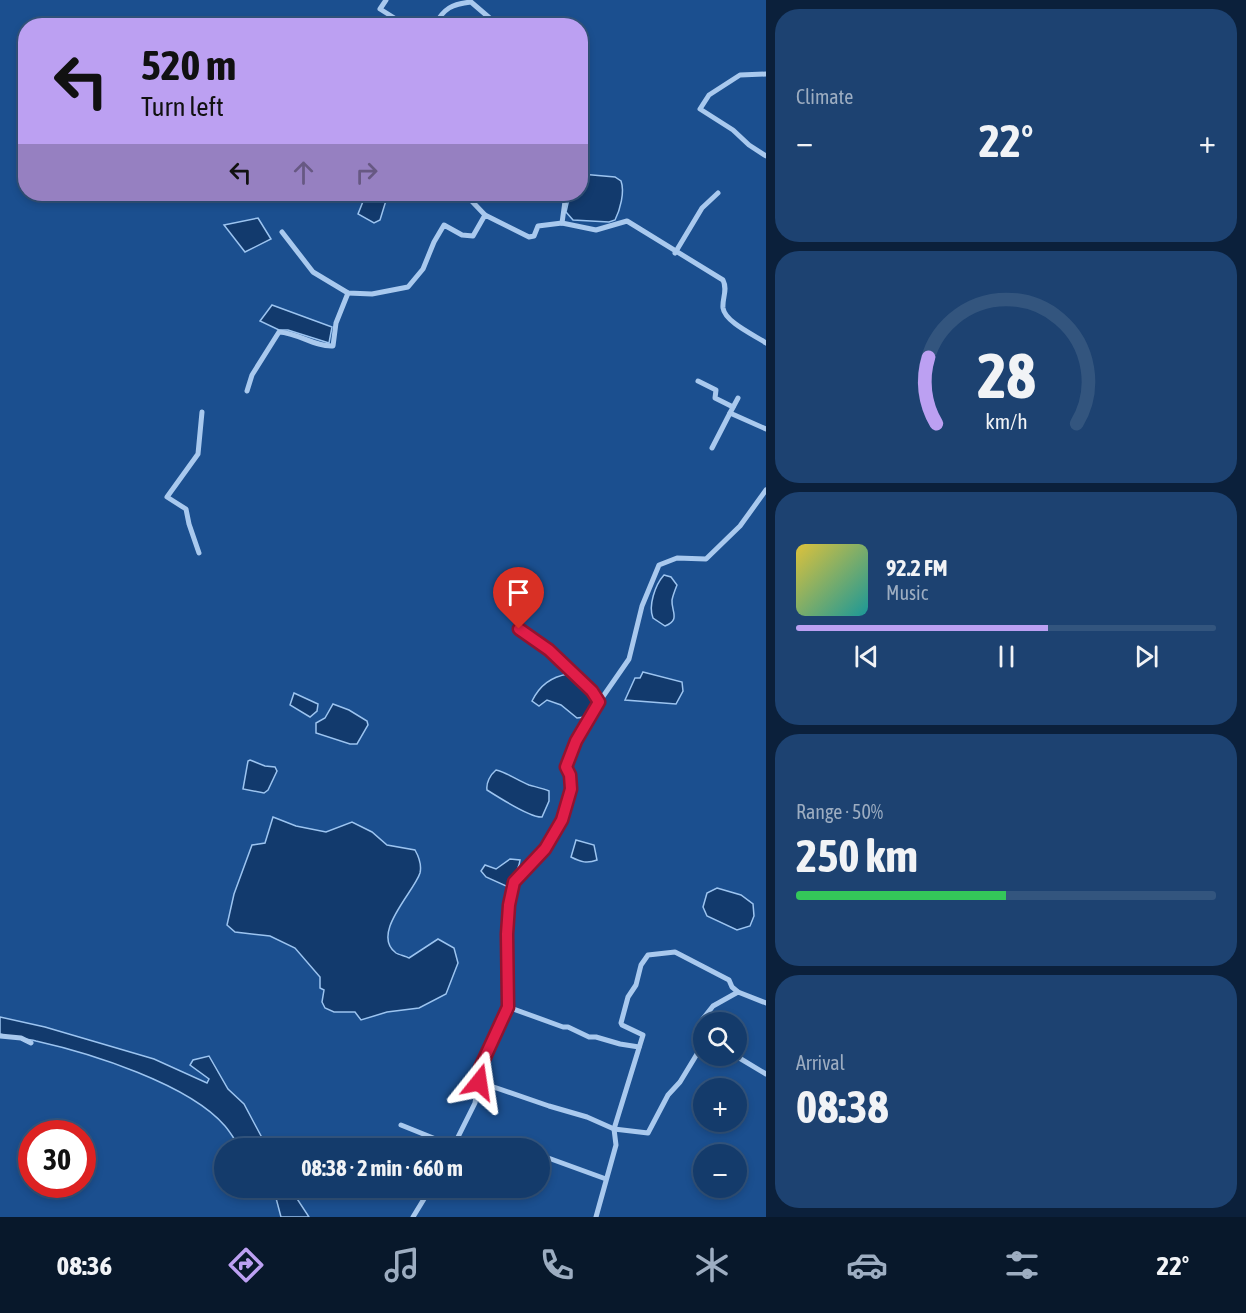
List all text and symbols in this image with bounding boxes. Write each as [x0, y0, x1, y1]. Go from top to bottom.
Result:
text: 520 m [141, 41, 236, 89]
icon: left [42, 42, 120, 120]
text: Climate [796, 85, 853, 108]
text: Turn left [141, 91, 224, 122]
text: 22° [979, 115, 1033, 167]
text: − [796, 122, 813, 160]
text: + [1199, 122, 1216, 160]
icon: left [224, 156, 257, 189]
icon: ahead [287, 156, 320, 189]
icon: right [350, 156, 383, 189]
text: 28 [977, 340, 1035, 411]
text: km/h [985, 409, 1027, 434]
text: 92.2 FM [886, 555, 948, 581]
pin [493, 567, 544, 629]
icon: arrive [502, 576, 535, 609]
text: Music [886, 581, 928, 604]
icon: previous [850, 640, 883, 673]
icon: pause [990, 640, 1023, 673]
icon: next [1130, 640, 1163, 673]
text: Range · 50% [796, 800, 883, 823]
text: 250 km [796, 830, 918, 882]
map controls [693, 1012, 747, 1198]
button: search [693, 1012, 747, 1066]
position arrow [447, 1050, 511, 1114]
text: Arrival [796, 1051, 845, 1074]
button: + [693, 1078, 747, 1132]
text: 08:38 [796, 1081, 889, 1133]
speed limit sign: 30 [18, 1120, 96, 1198]
button: − [693, 1144, 747, 1198]
text: 08:38 · 2 min · 660 m [301, 1155, 463, 1181]
icon: directions [225, 1244, 267, 1286]
icon: music [381, 1244, 423, 1286]
icon: phone [536, 1244, 578, 1286]
icon: climate [691, 1244, 733, 1286]
icon: car [846, 1244, 888, 1286]
icon: filters [1001, 1244, 1043, 1286]
text: 08:36 [57, 1250, 112, 1281]
text: 22° [1156, 1250, 1189, 1281]

